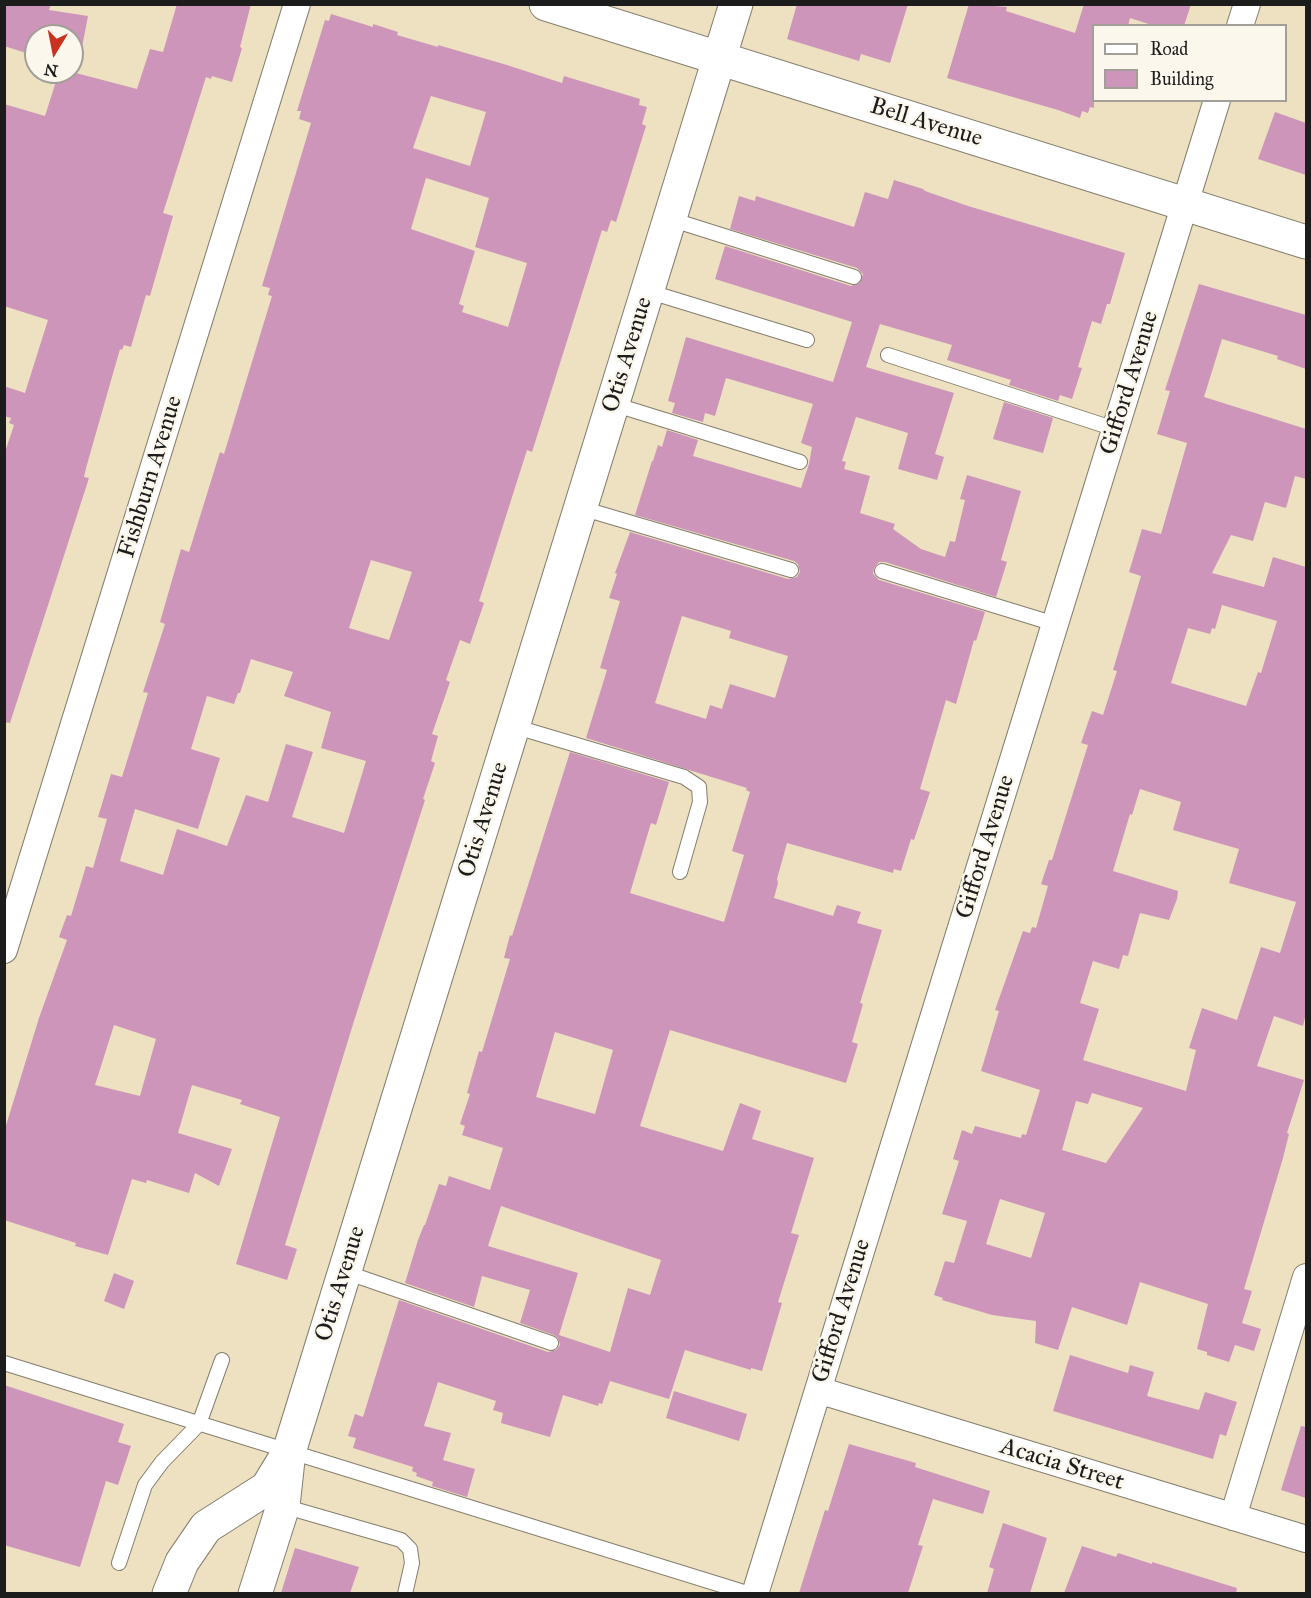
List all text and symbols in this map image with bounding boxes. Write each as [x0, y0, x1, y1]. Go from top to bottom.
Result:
north arrow [24, 24, 84, 84]
legend [1092, 24, 1287, 102]
text: Road [1150, 38, 1188, 60]
text: N [43, 60, 59, 81]
text: Building [1150, 68, 1213, 90]
street label: Bell Avenue [866, 92, 986, 154]
street label: Otis Avenue [597, 294, 659, 416]
street label: Gifford Avenue [1094, 308, 1166, 458]
street label: Fishburn Avenue [113, 393, 189, 561]
street label: Otis Avenue [453, 759, 515, 881]
street label: Gifford Avenue [950, 772, 1022, 922]
street label: Otis Avenue [310, 1223, 372, 1345]
street label: Gifford Avenue [806, 1236, 878, 1386]
street label: Acacia Street [997, 1433, 1127, 1497]

